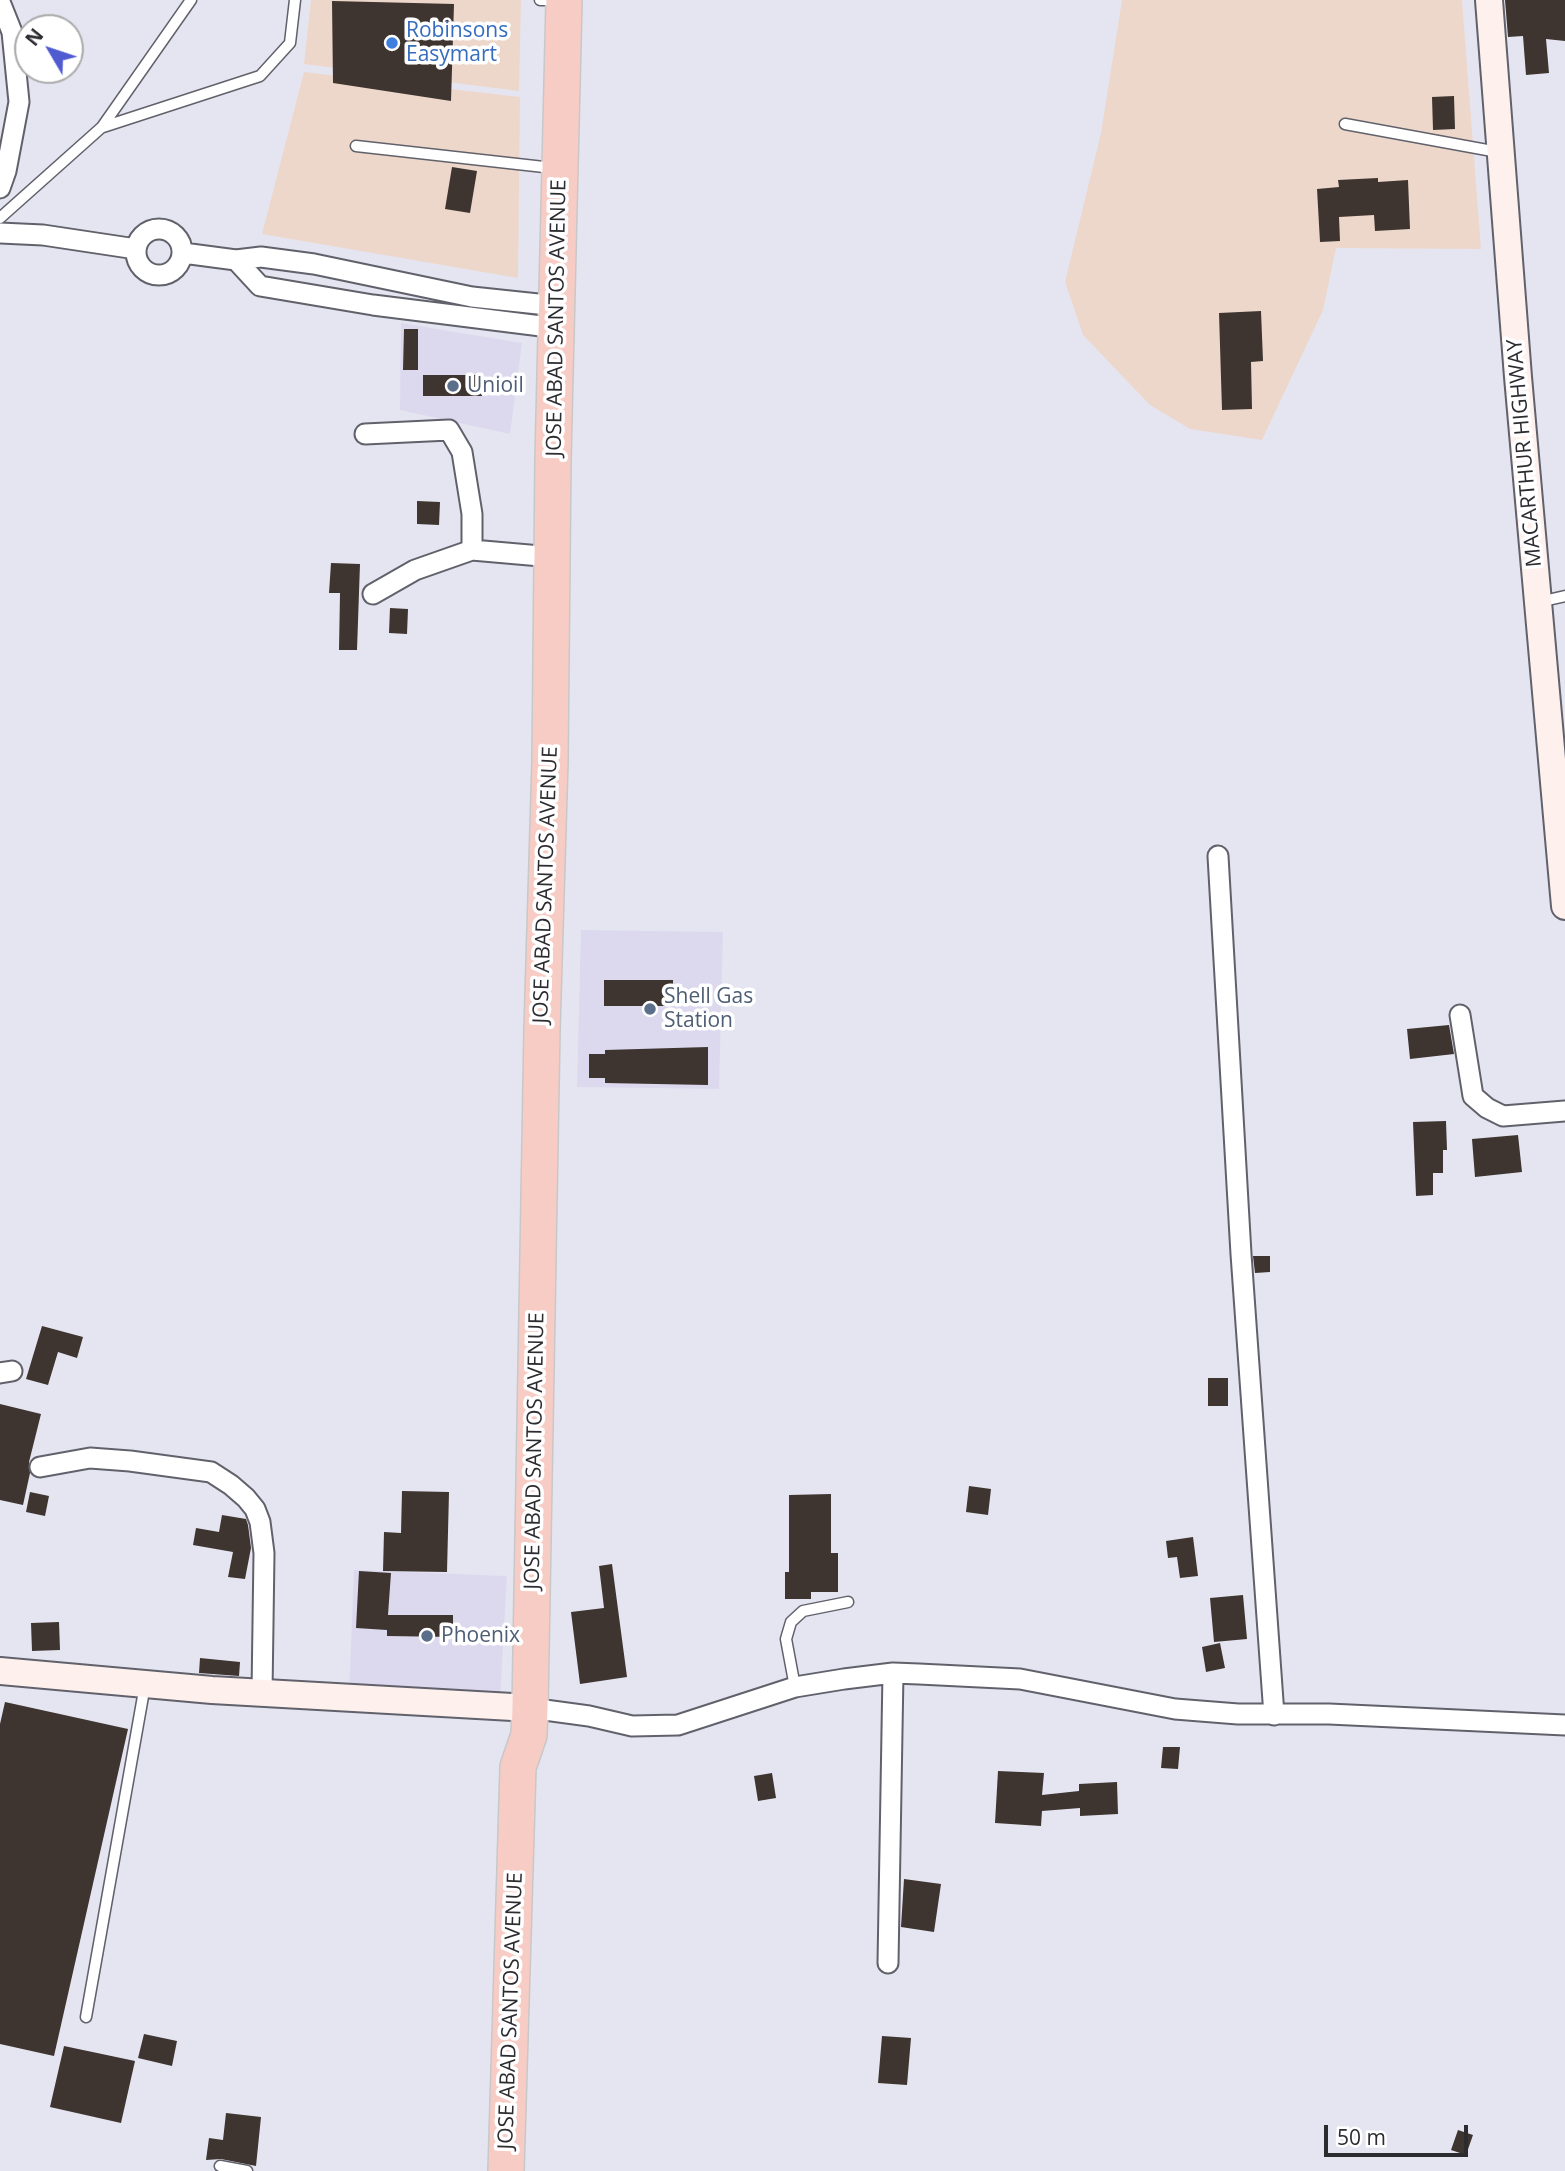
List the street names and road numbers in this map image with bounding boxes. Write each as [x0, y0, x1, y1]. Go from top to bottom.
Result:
street label: JOSE ABAD SANTOS AVENUE [542, 179, 572, 457]
street label: MACARTHUR HIGHWAY [1502, 338, 1548, 568]
street label: JOSE ABAD SANTOS AVENUE [529, 746, 563, 1024]
street label: JOSE ABAD SANTOS AVENUE [520, 1312, 550, 1590]
street label: JOSE ABAD SANTOS AVENUE [494, 1872, 528, 2150]

